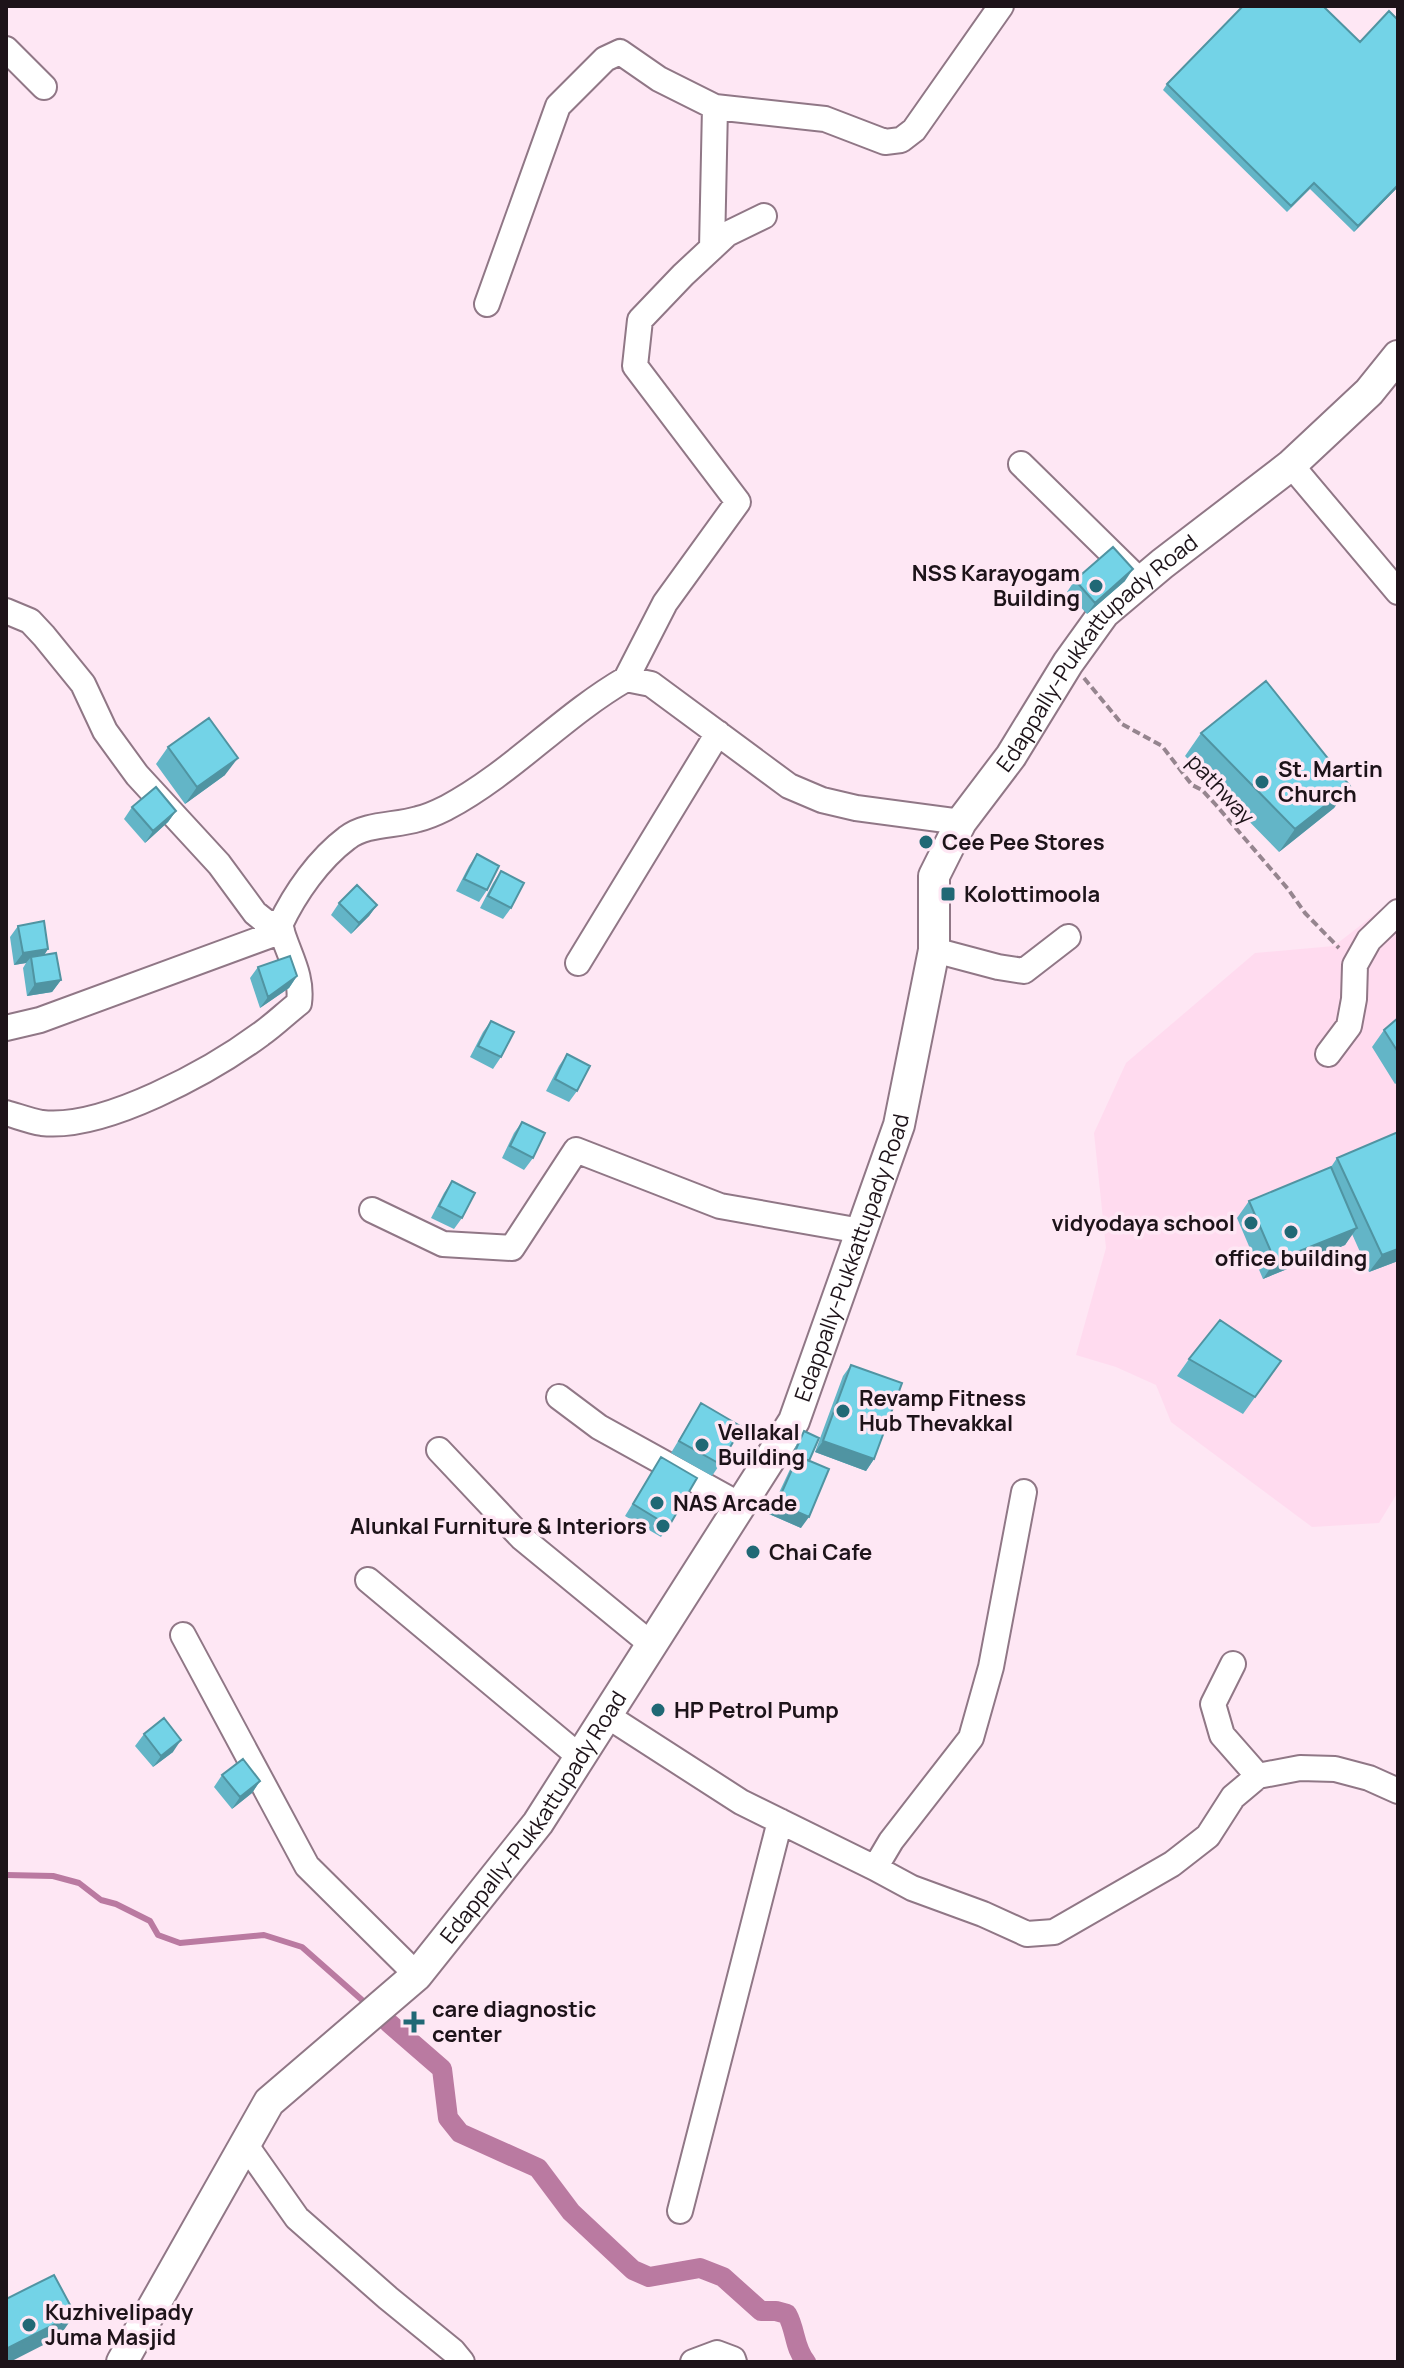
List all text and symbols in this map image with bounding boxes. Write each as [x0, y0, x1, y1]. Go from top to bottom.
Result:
street label: Edappally-Pukkattupady Road [989, 527, 1204, 778]
place label: NSS Karayogam Building [912, 558, 1080, 613]
marker: NSS Karayogam Building [1087, 577, 1105, 595]
street label: pathway [1181, 747, 1262, 831]
place label: St. Martin Church [1278, 754, 1383, 809]
marker: St. Martin Church [1253, 773, 1271, 791]
place label: Cee Pee Stores [942, 827, 1105, 857]
marker: Cee Pee Stores [917, 833, 935, 851]
place label: Kolottimoola [964, 879, 1100, 909]
marker: Kolottimoola [939, 885, 957, 903]
street label: Edappally-Pukkattupady Road [787, 1111, 916, 1406]
place label: vidyodaya school [1051, 1208, 1235, 1238]
marker: vidyodaya school [1242, 1214, 1260, 1232]
marker: office building [1282, 1223, 1300, 1241]
place label: office building [1215, 1243, 1367, 1273]
place label: Revamp Fitness Hub Thevakkal [859, 1383, 1026, 1438]
marker: Revamp Fitness Hub Thevakkal [834, 1402, 852, 1420]
place label: Vellakal Building [718, 1417, 805, 1472]
marker: Vellakal Building [693, 1436, 711, 1454]
place label: NAS Arcade [673, 1488, 797, 1518]
marker: NAS Arcade [648, 1494, 666, 1512]
place label: Alunkal Furniture & Interiors [350, 1511, 647, 1541]
marker: Alunkal Furniture & Interiors [654, 1517, 672, 1535]
place label: Chai Cafe [769, 1537, 872, 1567]
marker: Chai Cafe [744, 1543, 762, 1561]
street label: Edappally-Pukkattupady Road [433, 1685, 633, 1950]
place label: HP Petrol Pump [674, 1695, 839, 1725]
marker: HP Petrol Pump [649, 1701, 667, 1719]
place label: care diagnostic center [432, 1994, 597, 2049]
marker: care diagnostic center [403, 2011, 425, 2033]
place label: Kuzhivelipady Juma Masjid [45, 2297, 194, 2352]
marker: Kuzhivelipady Juma Masjid [20, 2316, 38, 2334]

